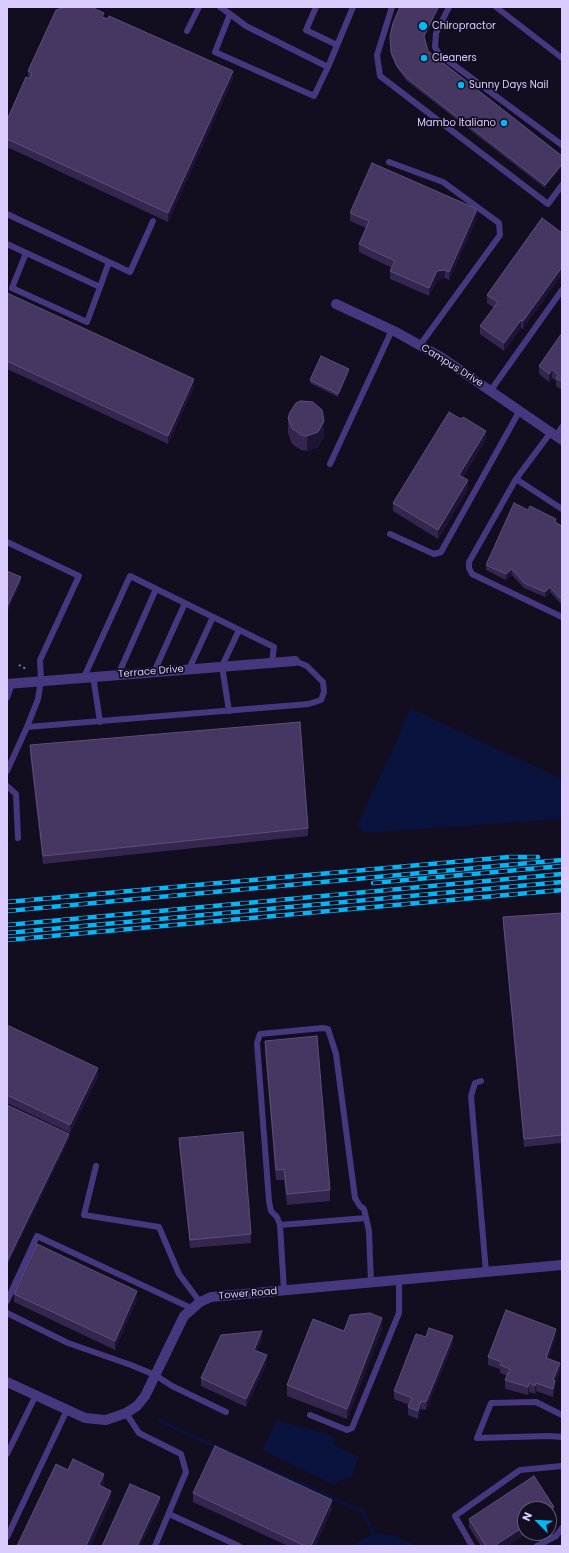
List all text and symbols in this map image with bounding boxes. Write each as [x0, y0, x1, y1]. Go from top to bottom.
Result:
marker: Chiropractor [417, 20, 429, 32]
place label: Chiropractor [432, 20, 496, 32]
place label: Cleaners [432, 52, 477, 64]
marker: Cleaners [419, 53, 429, 63]
place label: Sunny Days Nail [469, 79, 548, 91]
marker: Sunny Days Nail [456, 80, 466, 90]
place label: Mambo Italiano [417, 117, 496, 129]
marker: Mambo Italiano [499, 118, 509, 128]
street label: Campus Drive [419, 342, 485, 390]
street label: Terrace Drive [118, 663, 184, 681]
street label: Tower Road [218, 1285, 278, 1303]
north arrow [517, 1501, 557, 1541]
text: N [518, 1509, 536, 1524]

